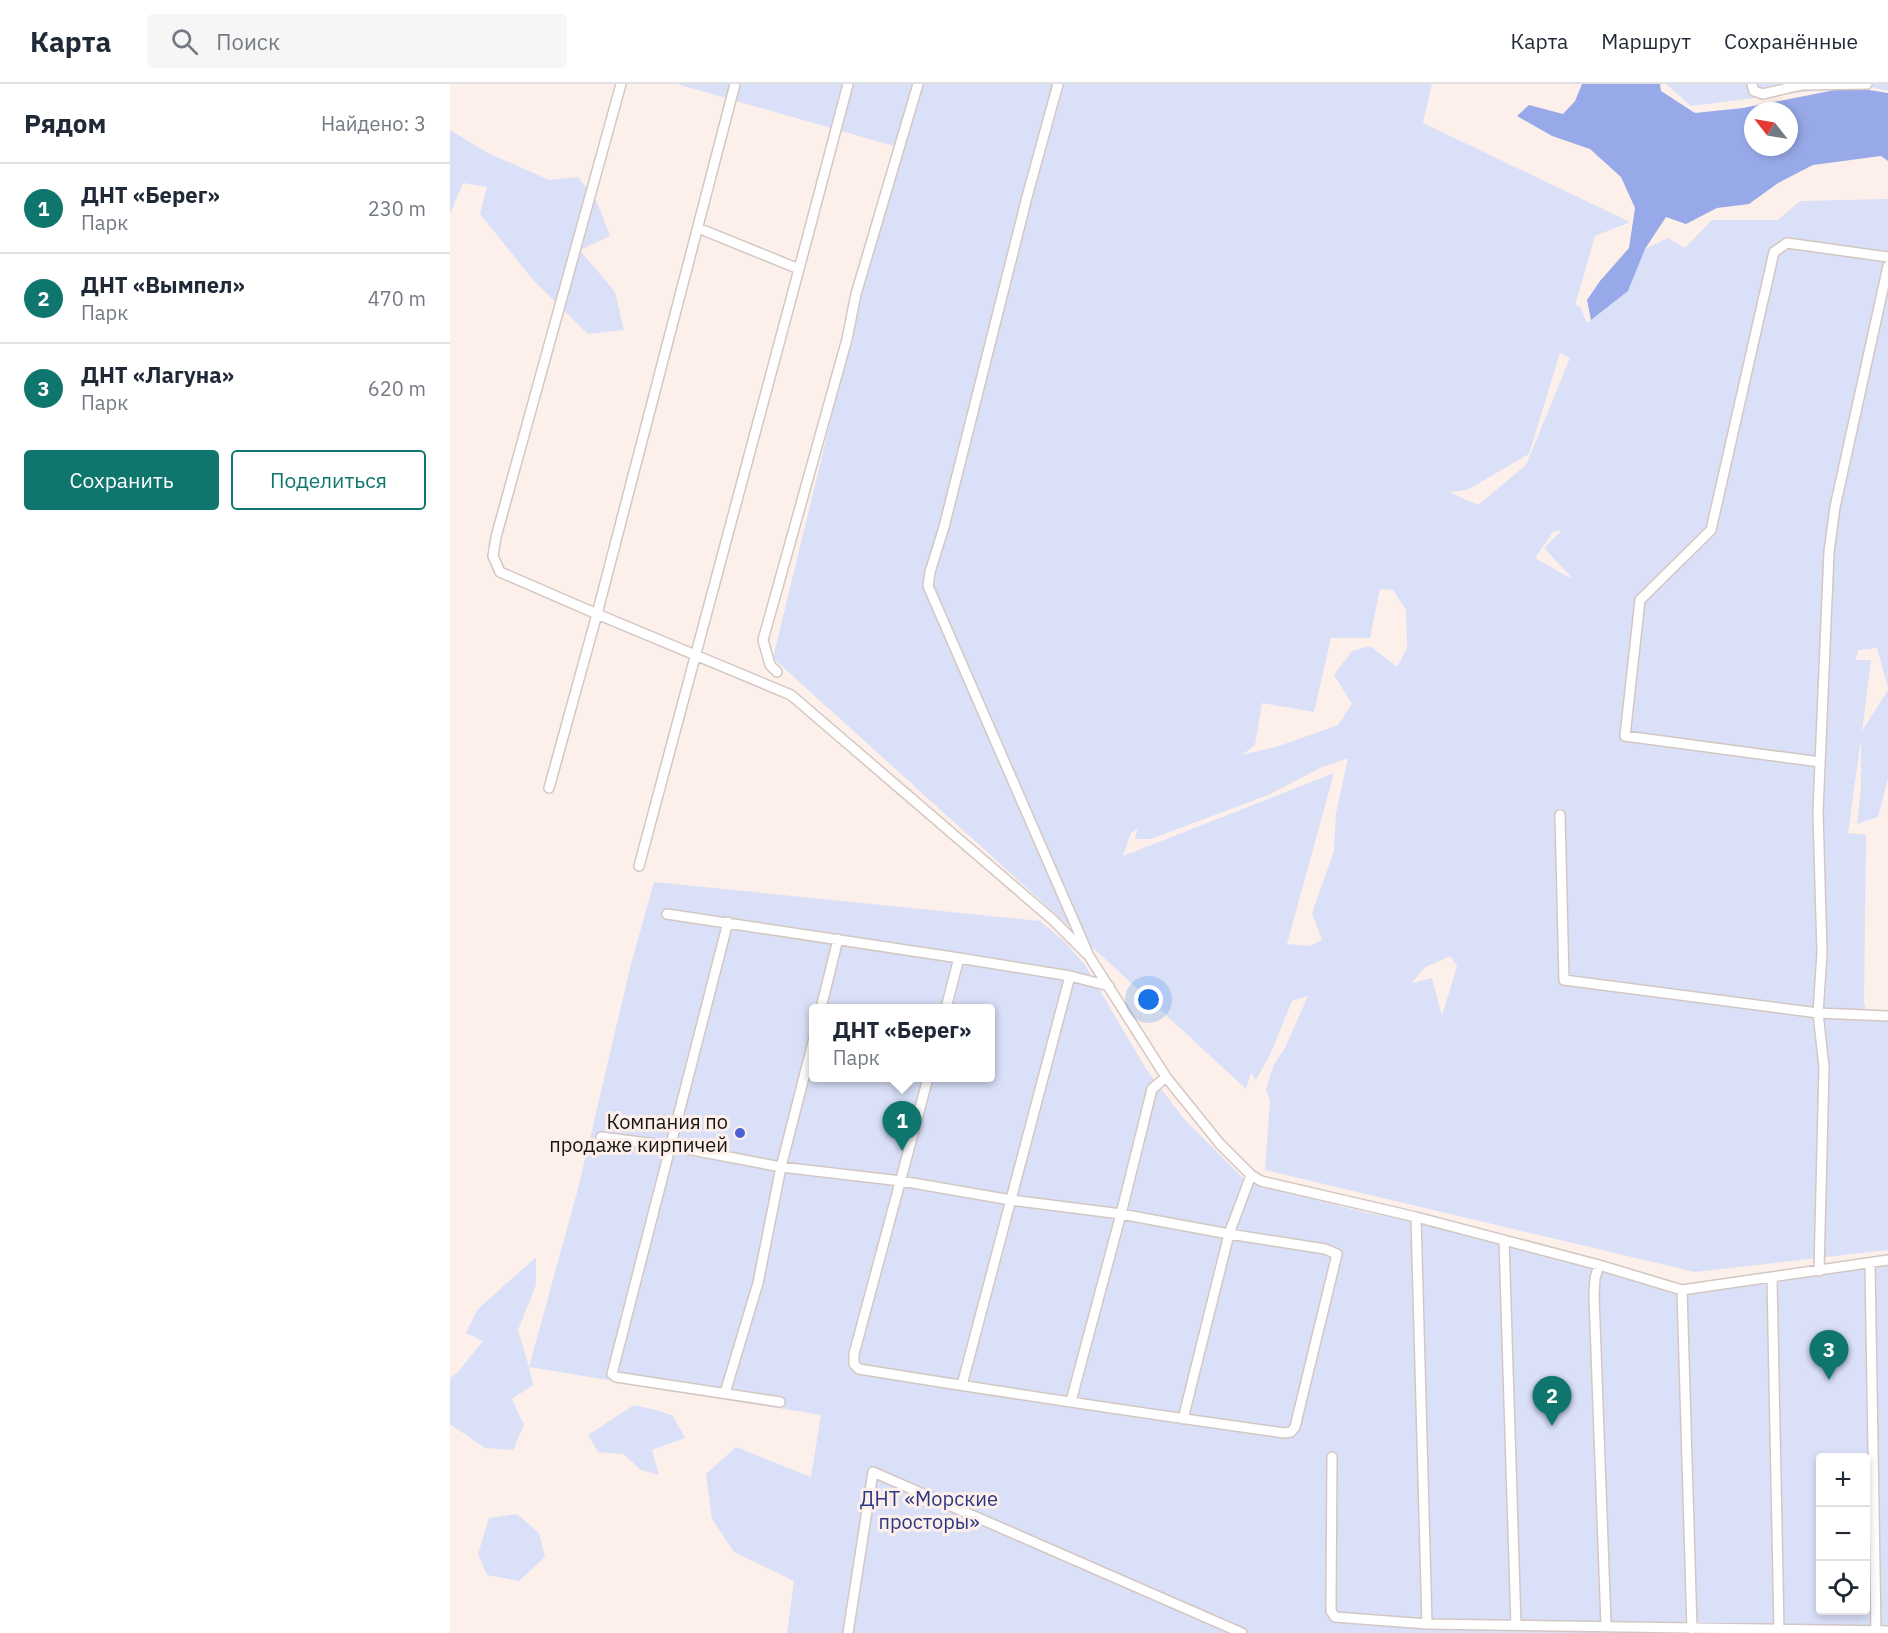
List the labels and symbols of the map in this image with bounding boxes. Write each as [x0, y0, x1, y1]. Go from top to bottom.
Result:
north arrow [1744, 102, 1798, 156]
your location [1134, 985, 1163, 1014]
pin: 1 [882, 1102, 922, 1151]
place label: Компания по продаже кирпичей [549, 1108, 728, 1158]
marker: Компания по продаже кирпичей [733, 1126, 747, 1140]
pin: 3 [1810, 1330, 1848, 1380]
pin: 2 [1532, 1376, 1572, 1426]
park label: ДНТ «Морские просторы» [860, 1485, 998, 1535]

